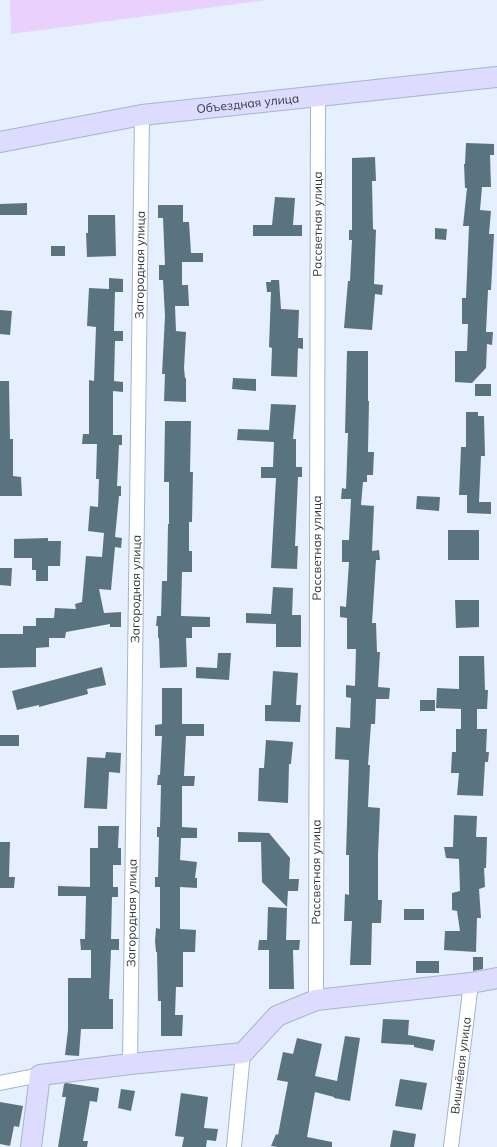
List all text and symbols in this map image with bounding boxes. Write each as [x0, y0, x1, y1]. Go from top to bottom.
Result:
street label: Объездная улица [196, 90, 300, 116]
street label: Рассветная улица [310, 171, 325, 277]
street label: Загородная улица [131, 211, 148, 319]
street label: Рассветная улица [309, 495, 324, 601]
street label: Загородная улица [127, 535, 144, 643]
street label: Рассветная улица [308, 819, 323, 925]
street label: Загородная улица [123, 859, 140, 967]
street label: Вишнёвая улица [447, 1016, 474, 1115]

